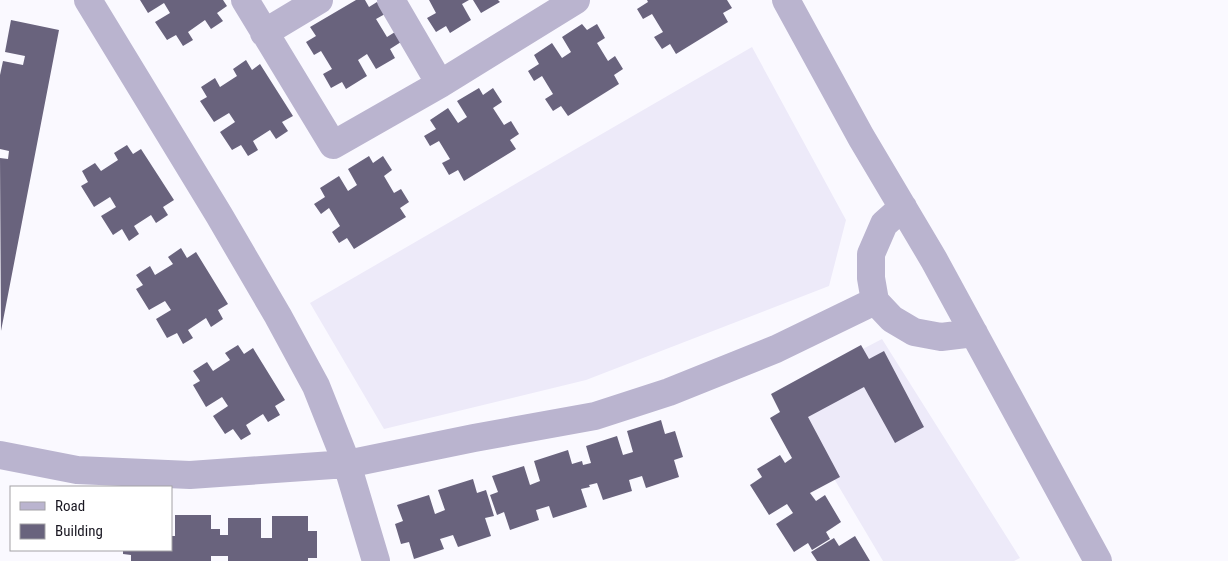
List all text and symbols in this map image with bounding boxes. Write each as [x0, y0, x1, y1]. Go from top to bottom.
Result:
legend [10, 486, 172, 551]
text: Road [55, 497, 85, 515]
text: Building [55, 522, 103, 540]

